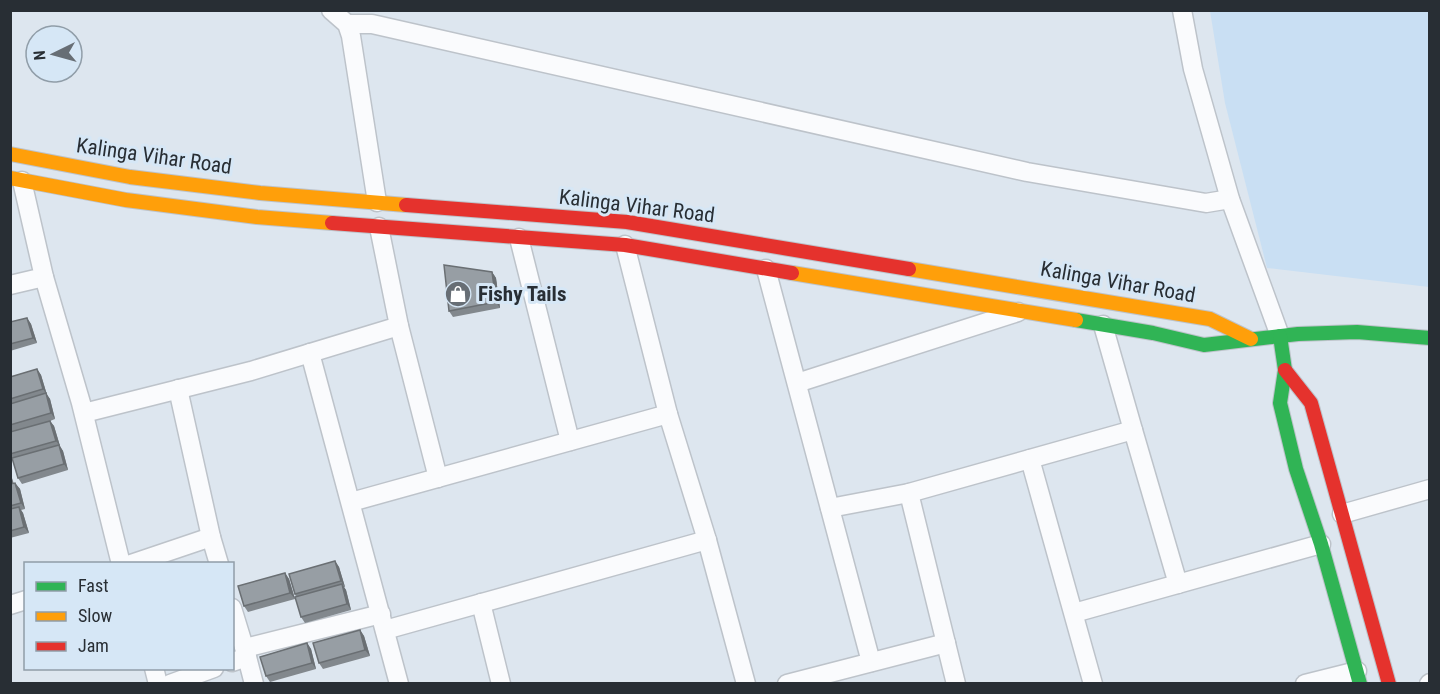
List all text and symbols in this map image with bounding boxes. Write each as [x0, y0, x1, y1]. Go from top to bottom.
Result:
north arrow [24, 24, 84, 84]
text: N [30, 50, 49, 61]
street label: Kalinga Vihar Road [75, 133, 233, 179]
street label: Kalinga Vihar Road [558, 185, 716, 227]
street label: Kalinga Vihar Road [1039, 257, 1197, 307]
shop icon: Fishy Tails [443, 279, 473, 309]
place label: Fishy Tails [478, 282, 566, 306]
legend [24, 562, 234, 670]
text: Fast [78, 575, 109, 596]
text: Slow [78, 605, 113, 626]
text: Jam [78, 635, 109, 656]

